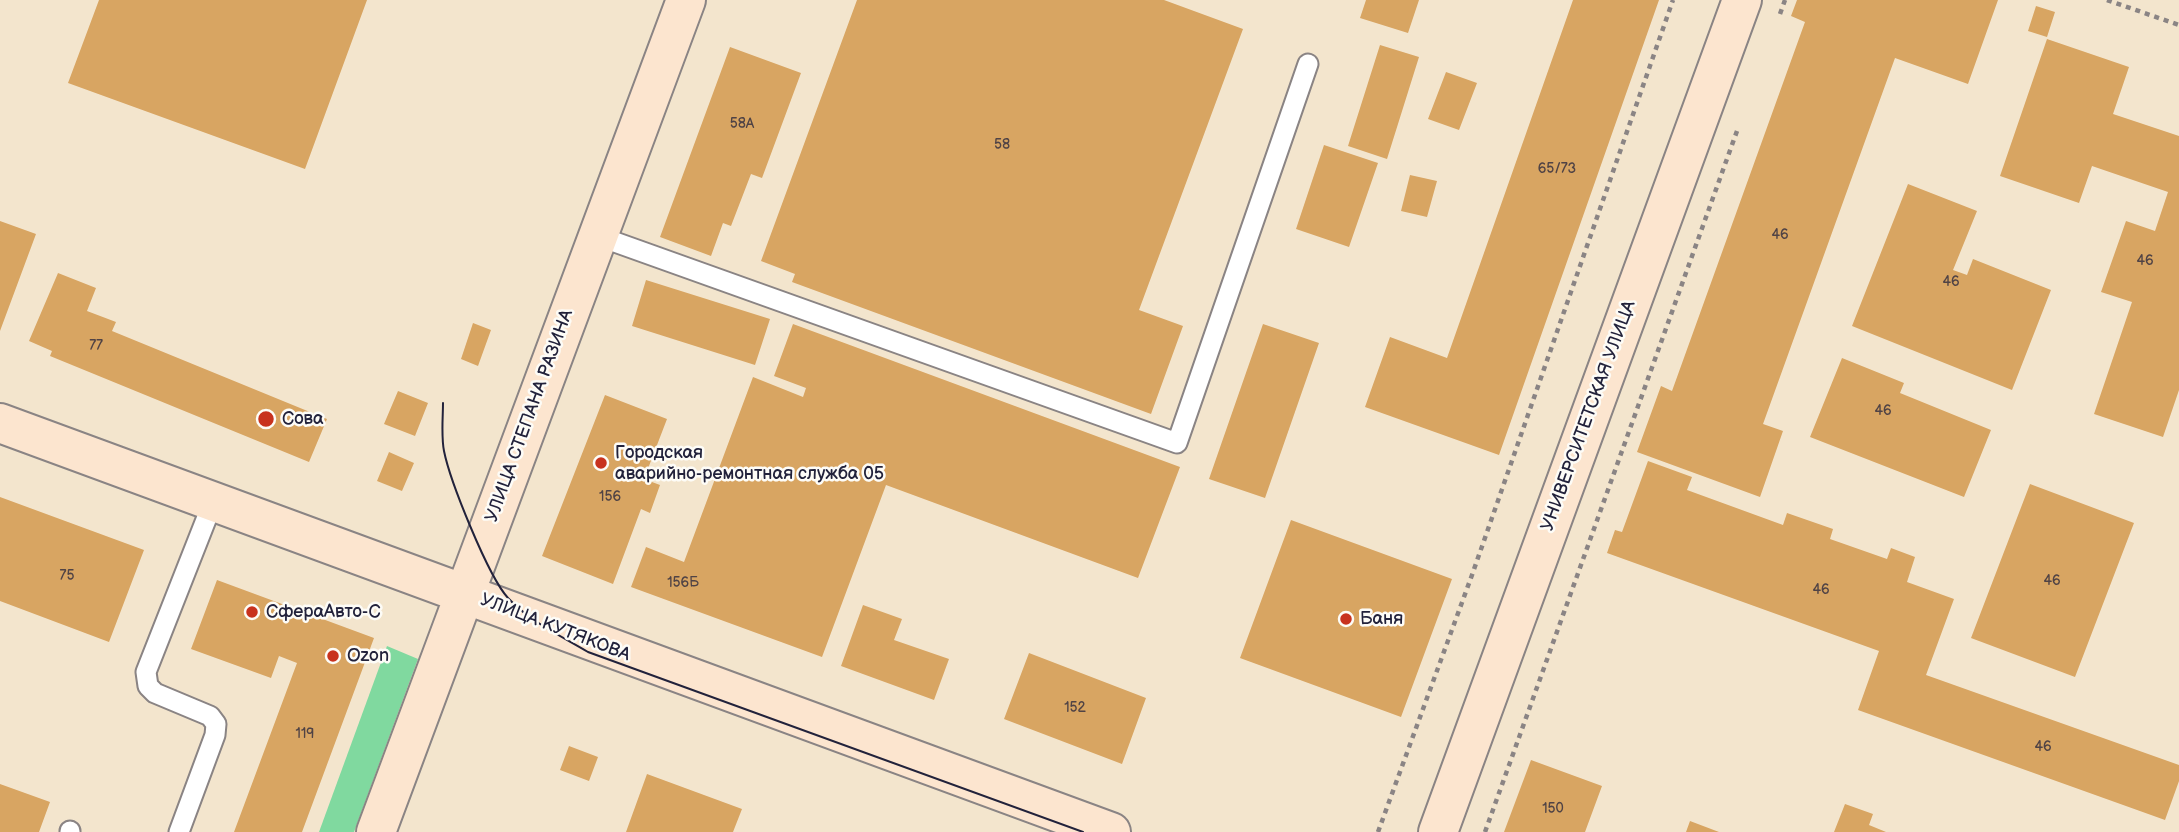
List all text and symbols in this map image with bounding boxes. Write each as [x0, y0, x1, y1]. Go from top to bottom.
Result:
house number: 58А [730, 116, 754, 132]
house number: 58 [994, 137, 1010, 153]
house number: 65/73 [1538, 161, 1576, 177]
house number: 46 [1771, 227, 1789, 243]
house number: 46 [2136, 253, 2154, 269]
house number: 46 [1942, 274, 1960, 290]
street label: УНИВЕРСИТЕТСКАЯ УЛИЦА [1537, 298, 1641, 534]
street label: УЛИЦА СТЕПАНА РАЗИНА [481, 307, 579, 525]
house number: 77 [89, 338, 103, 354]
house number: 46 [1874, 403, 1892, 419]
place label: Сова [282, 408, 324, 430]
marker: Сова [256, 409, 276, 429]
place label: Городская аварийно-ремонтная служба 05 [615, 442, 884, 484]
marker: Городская аварийно-ремонтная служба 05 [593, 455, 609, 471]
house number: 156 [599, 489, 621, 505]
house number: 75 [60, 568, 74, 584]
house number: 46 [2043, 573, 2061, 589]
house number: 156Б [667, 575, 699, 591]
house number: 46 [1812, 582, 1830, 598]
street label: УЛИЦА КУТЯКОВА [477, 589, 633, 667]
place label: СфераАвто-С [266, 601, 381, 623]
marker: СфераАвто-С [244, 604, 260, 620]
place label: Баня [1360, 608, 1403, 630]
marker: Баня [1338, 611, 1354, 627]
place label: Ozon [347, 645, 389, 667]
marker: Ozon [325, 648, 341, 664]
house number: 152 [1064, 700, 1086, 716]
house number: 119 [296, 726, 314, 742]
house number: 46 [2034, 739, 2052, 755]
house number: 150 [1542, 801, 1564, 817]

